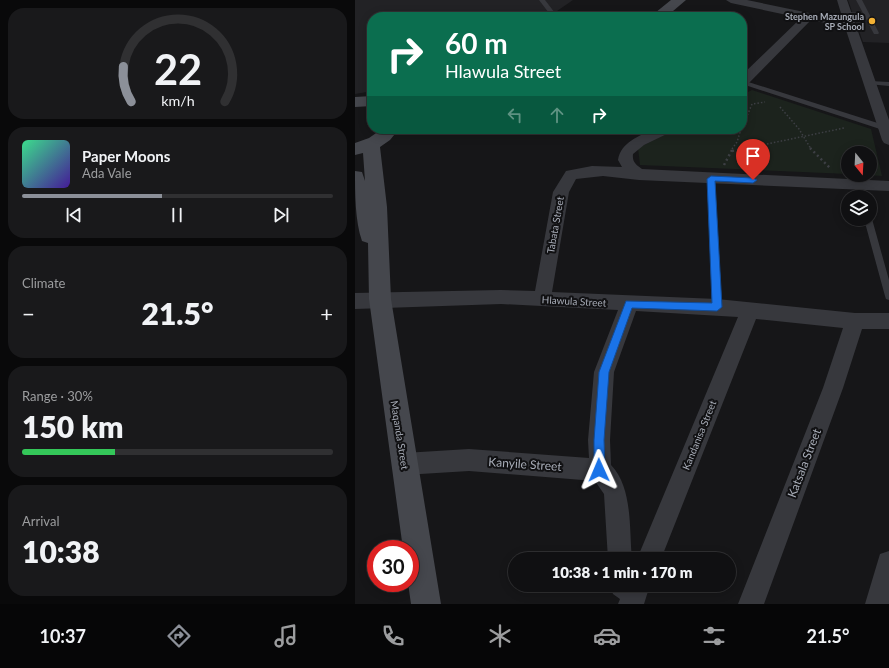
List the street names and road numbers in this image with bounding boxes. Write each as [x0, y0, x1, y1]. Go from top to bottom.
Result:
street label: Tabata Street [544, 195, 566, 254]
street label: Hlawula Street [541, 293, 607, 309]
street label: Kandanisa Street [680, 398, 719, 472]
street label: Maqanda Street [389, 400, 411, 471]
street label: Katsala Street [784, 426, 824, 500]
street label: Kanyile Street [488, 454, 563, 474]

